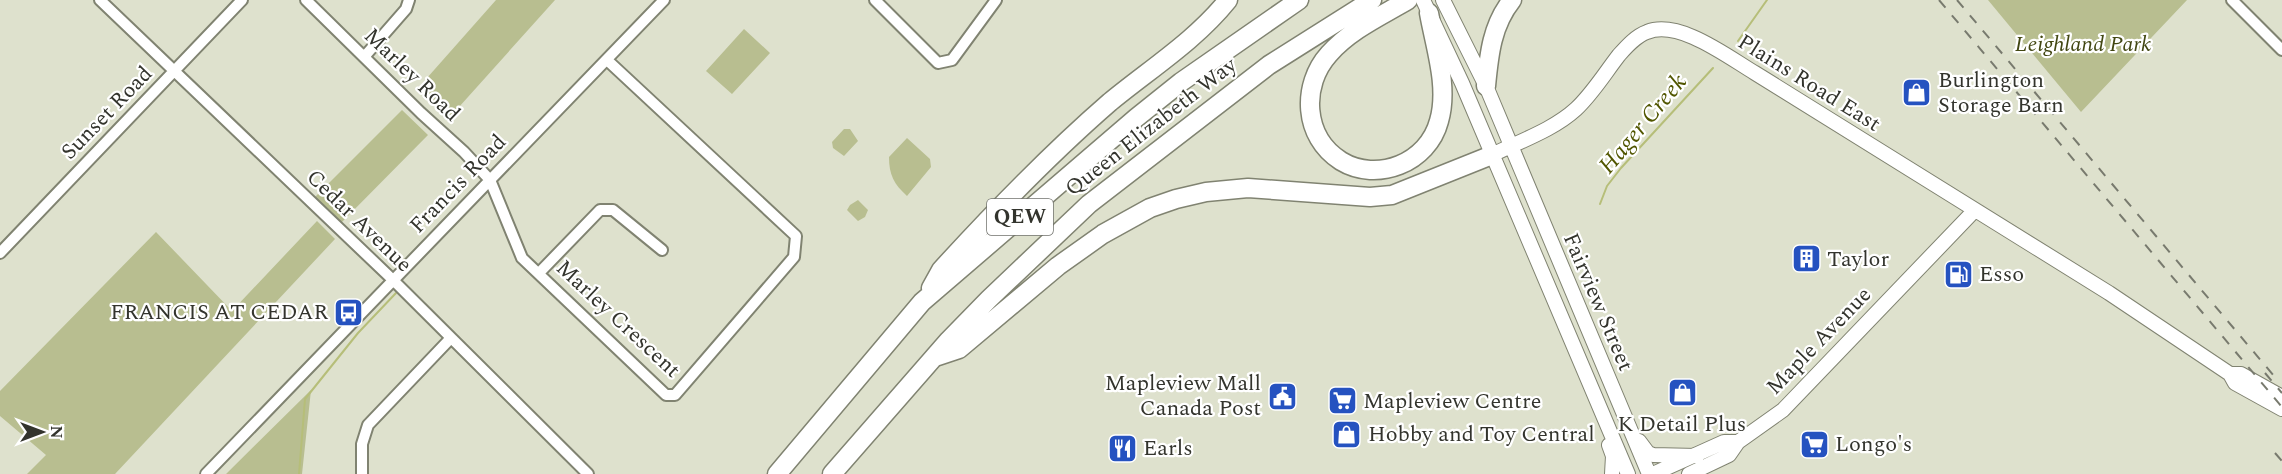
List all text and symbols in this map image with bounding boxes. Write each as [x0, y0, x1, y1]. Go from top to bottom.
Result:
street label: Marley Road [356, 20, 468, 130]
street label: Plains Road East [1731, 26, 1887, 140]
park label: Leighland Park [2015, 28, 2151, 61]
street label: Queen Elizabeth Way [1058, 48, 1245, 205]
street label: Sunset Road [54, 58, 160, 168]
place label: Burlington Storage Barn [1938, 64, 2064, 122]
water label: Hager Creek [1590, 66, 1696, 182]
shop icon: Burlington Storage Barn [1901, 77, 1933, 109]
street label: Francis Road [402, 127, 514, 241]
street label: Cedar Avenue [298, 162, 420, 280]
road number: QEW [987, 199, 1053, 235]
street label: Fairview Street [1554, 228, 1642, 376]
building icon: Taylor [1790, 243, 1822, 275]
place label: Taylor [1827, 243, 1890, 276]
street label: Marley Crescent [548, 252, 688, 386]
fuel station icon: Esso [1942, 258, 1974, 290]
place label: Esso [1979, 258, 2024, 291]
street label: Maple Avenue [1759, 279, 1879, 403]
place label: FRANCIS AT CEDAR [110, 296, 328, 329]
bus stop icon: FRANCIS AT CEDAR [333, 296, 365, 328]
place label: Mapleview Mall Canada Post [1105, 367, 1261, 425]
shop icon: K Detail Plus [1666, 376, 1698, 408]
public building icon: Mapleview Mall Canada Post [1266, 380, 1298, 412]
supermarket icon: Mapleview Centre [1326, 385, 1358, 417]
place label: Mapleview Centre [1363, 385, 1541, 418]
north arrow [12, 402, 72, 462]
place label: K Detail Plus [1618, 408, 1746, 441]
shop icon: Hobby and Toy Central [1331, 418, 1363, 450]
place label: Hobby and Toy Central [1368, 418, 1595, 451]
text: N [44, 425, 68, 439]
supermarket icon: Longo's [1798, 428, 1830, 460]
place label: Longo's [1835, 428, 1912, 461]
restaurant icon: Earls [1106, 432, 1138, 464]
place label: Earls [1143, 432, 1193, 465]

